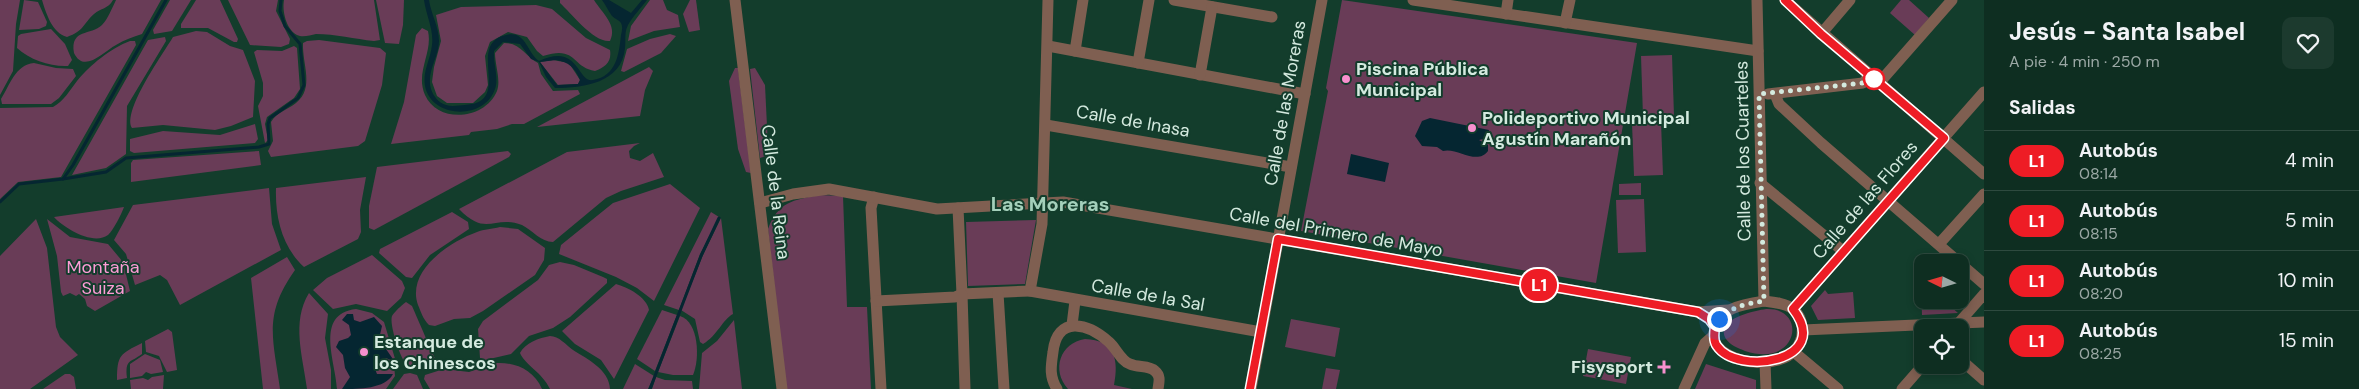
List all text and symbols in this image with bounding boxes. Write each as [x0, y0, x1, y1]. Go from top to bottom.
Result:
text: Jesús - Santa Isabel [2009, 16, 2245, 47]
button: heart [2282, 17, 2334, 69]
street label: Calle de las Moreras [1259, 18, 1311, 188]
text: A pie · 4 min · 250 m [2009, 51, 2160, 72]
place label: Piscina Pública Municipal [1356, 57, 1488, 102]
street label: Calle de los Cuarteles [1729, 61, 1757, 241]
unlabelled marker [1863, 68, 1885, 90]
marker: Piscina Pública Municipal [1340, 73, 1352, 85]
text: Salidas [2009, 95, 2076, 120]
street label: Calle de Inasa [1074, 99, 1192, 143]
place label: Polideportivo Municipal Agustín Marañón [1482, 106, 1690, 151]
marker: Polideportivo Municipal Agustín Marañón [1466, 122, 1478, 134]
street label: Calle de la Reina [756, 123, 796, 261]
street label: Calle de las Flores [1807, 136, 1923, 264]
text: Autobús [2079, 138, 2158, 163]
text: 4 min [2285, 148, 2334, 173]
text: L1 [2029, 149, 2044, 173]
text: 08:14 [2079, 163, 2118, 184]
district label: Las Moreras [991, 191, 1109, 217]
text: Autobús [2079, 198, 2158, 223]
street label: Calle del Primero de Mayo [1227, 201, 1445, 263]
text: 5 min [2285, 208, 2334, 233]
text: L1 [2029, 209, 2044, 233]
text: 08:15 [2079, 223, 2118, 244]
north arrow [1914, 254, 1969, 309]
map controls [1914, 254, 1969, 374]
park label: Montaña Suiza [66, 255, 140, 300]
text: Autobús [2079, 258, 2158, 283]
text: 10 min [2278, 268, 2334, 293]
line badge: L1 [1516, 269, 1562, 301]
text: L1 [2029, 269, 2044, 293]
street label: Calle de la Sal [1089, 273, 1207, 317]
text: L1 [1531, 273, 1547, 297]
text: 08:20 [2079, 283, 2123, 304]
your location [1707, 307, 1732, 332]
text: Autobús [2079, 318, 2158, 343]
button: locate [1914, 319, 1969, 374]
text: 15 min [2279, 328, 2334, 353]
text: L1 [2029, 329, 2044, 353]
place label: Estanque de los Chinescos [374, 330, 496, 375]
text: 08:25 [2079, 343, 2122, 364]
marker: Estanque de los Chinescos [358, 346, 370, 358]
place label: Fisysport [1571, 355, 1653, 379]
marker: Fisysport [1657, 360, 1671, 374]

